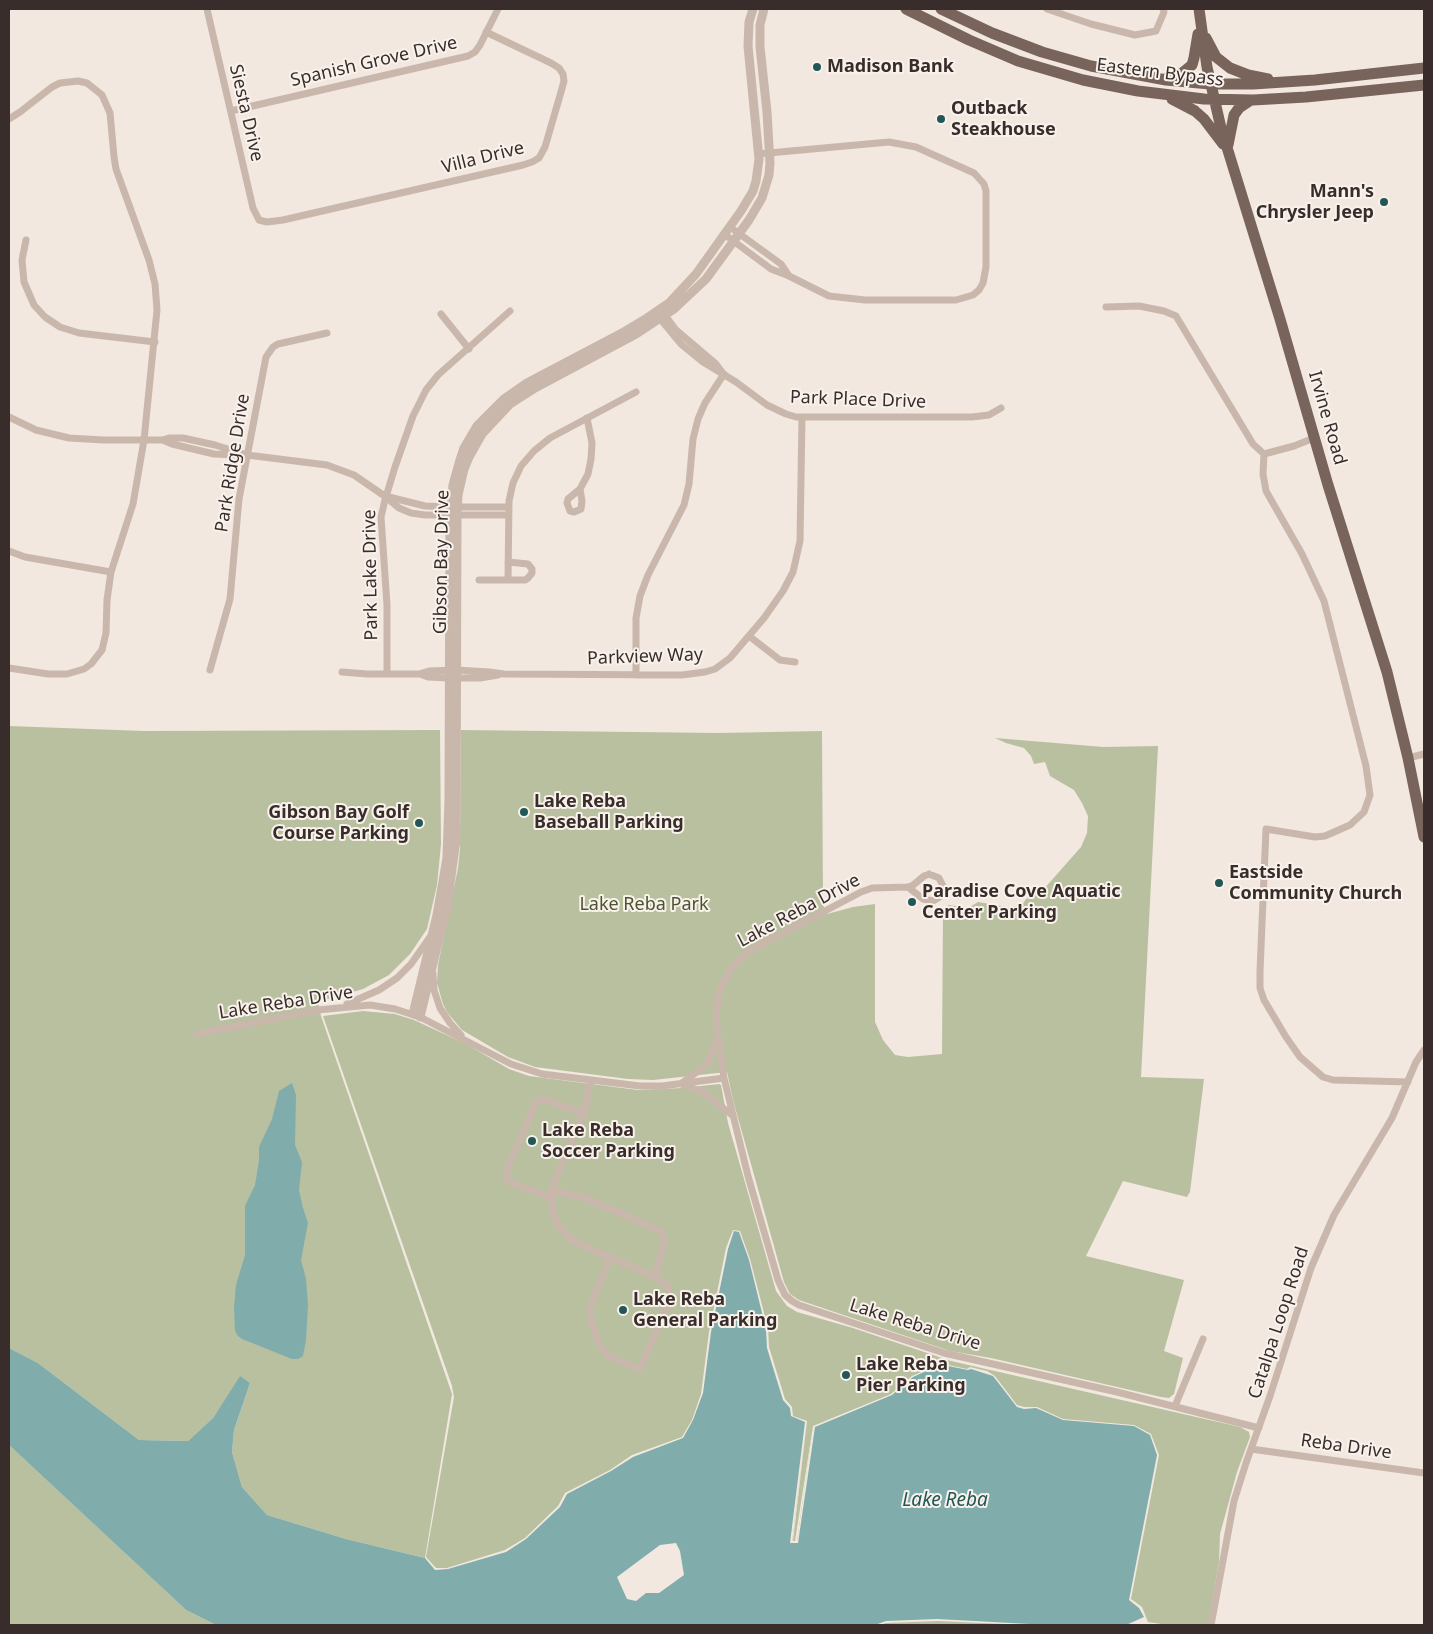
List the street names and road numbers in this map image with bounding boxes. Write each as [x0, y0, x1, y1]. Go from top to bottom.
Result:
street label: Spanish Grove Drive [289, 32, 459, 92]
street label: Eastern Bypass [1095, 54, 1225, 92]
street label: Siesta Drive [224, 62, 268, 164]
street label: Villa Drive [440, 137, 526, 179]
street label: Irvine Road [1303, 369, 1351, 467]
street label: Park Place Drive [789, 387, 927, 413]
street label: Park Ridge Drive [211, 392, 255, 534]
street label: Gibson Bay Drive [430, 490, 454, 634]
street label: Park Lake Drive [359, 509, 383, 641]
street label: Parkview Way [587, 644, 703, 670]
street label: Lake Reba Drive [734, 870, 864, 952]
street label: Lake Reba Drive [217, 982, 355, 1024]
street label: Catalpa Loop Road [1244, 1244, 1314, 1402]
street label: Lake Reba Drive [847, 1295, 983, 1355]
street label: Reba Drive [1299, 1430, 1393, 1464]

